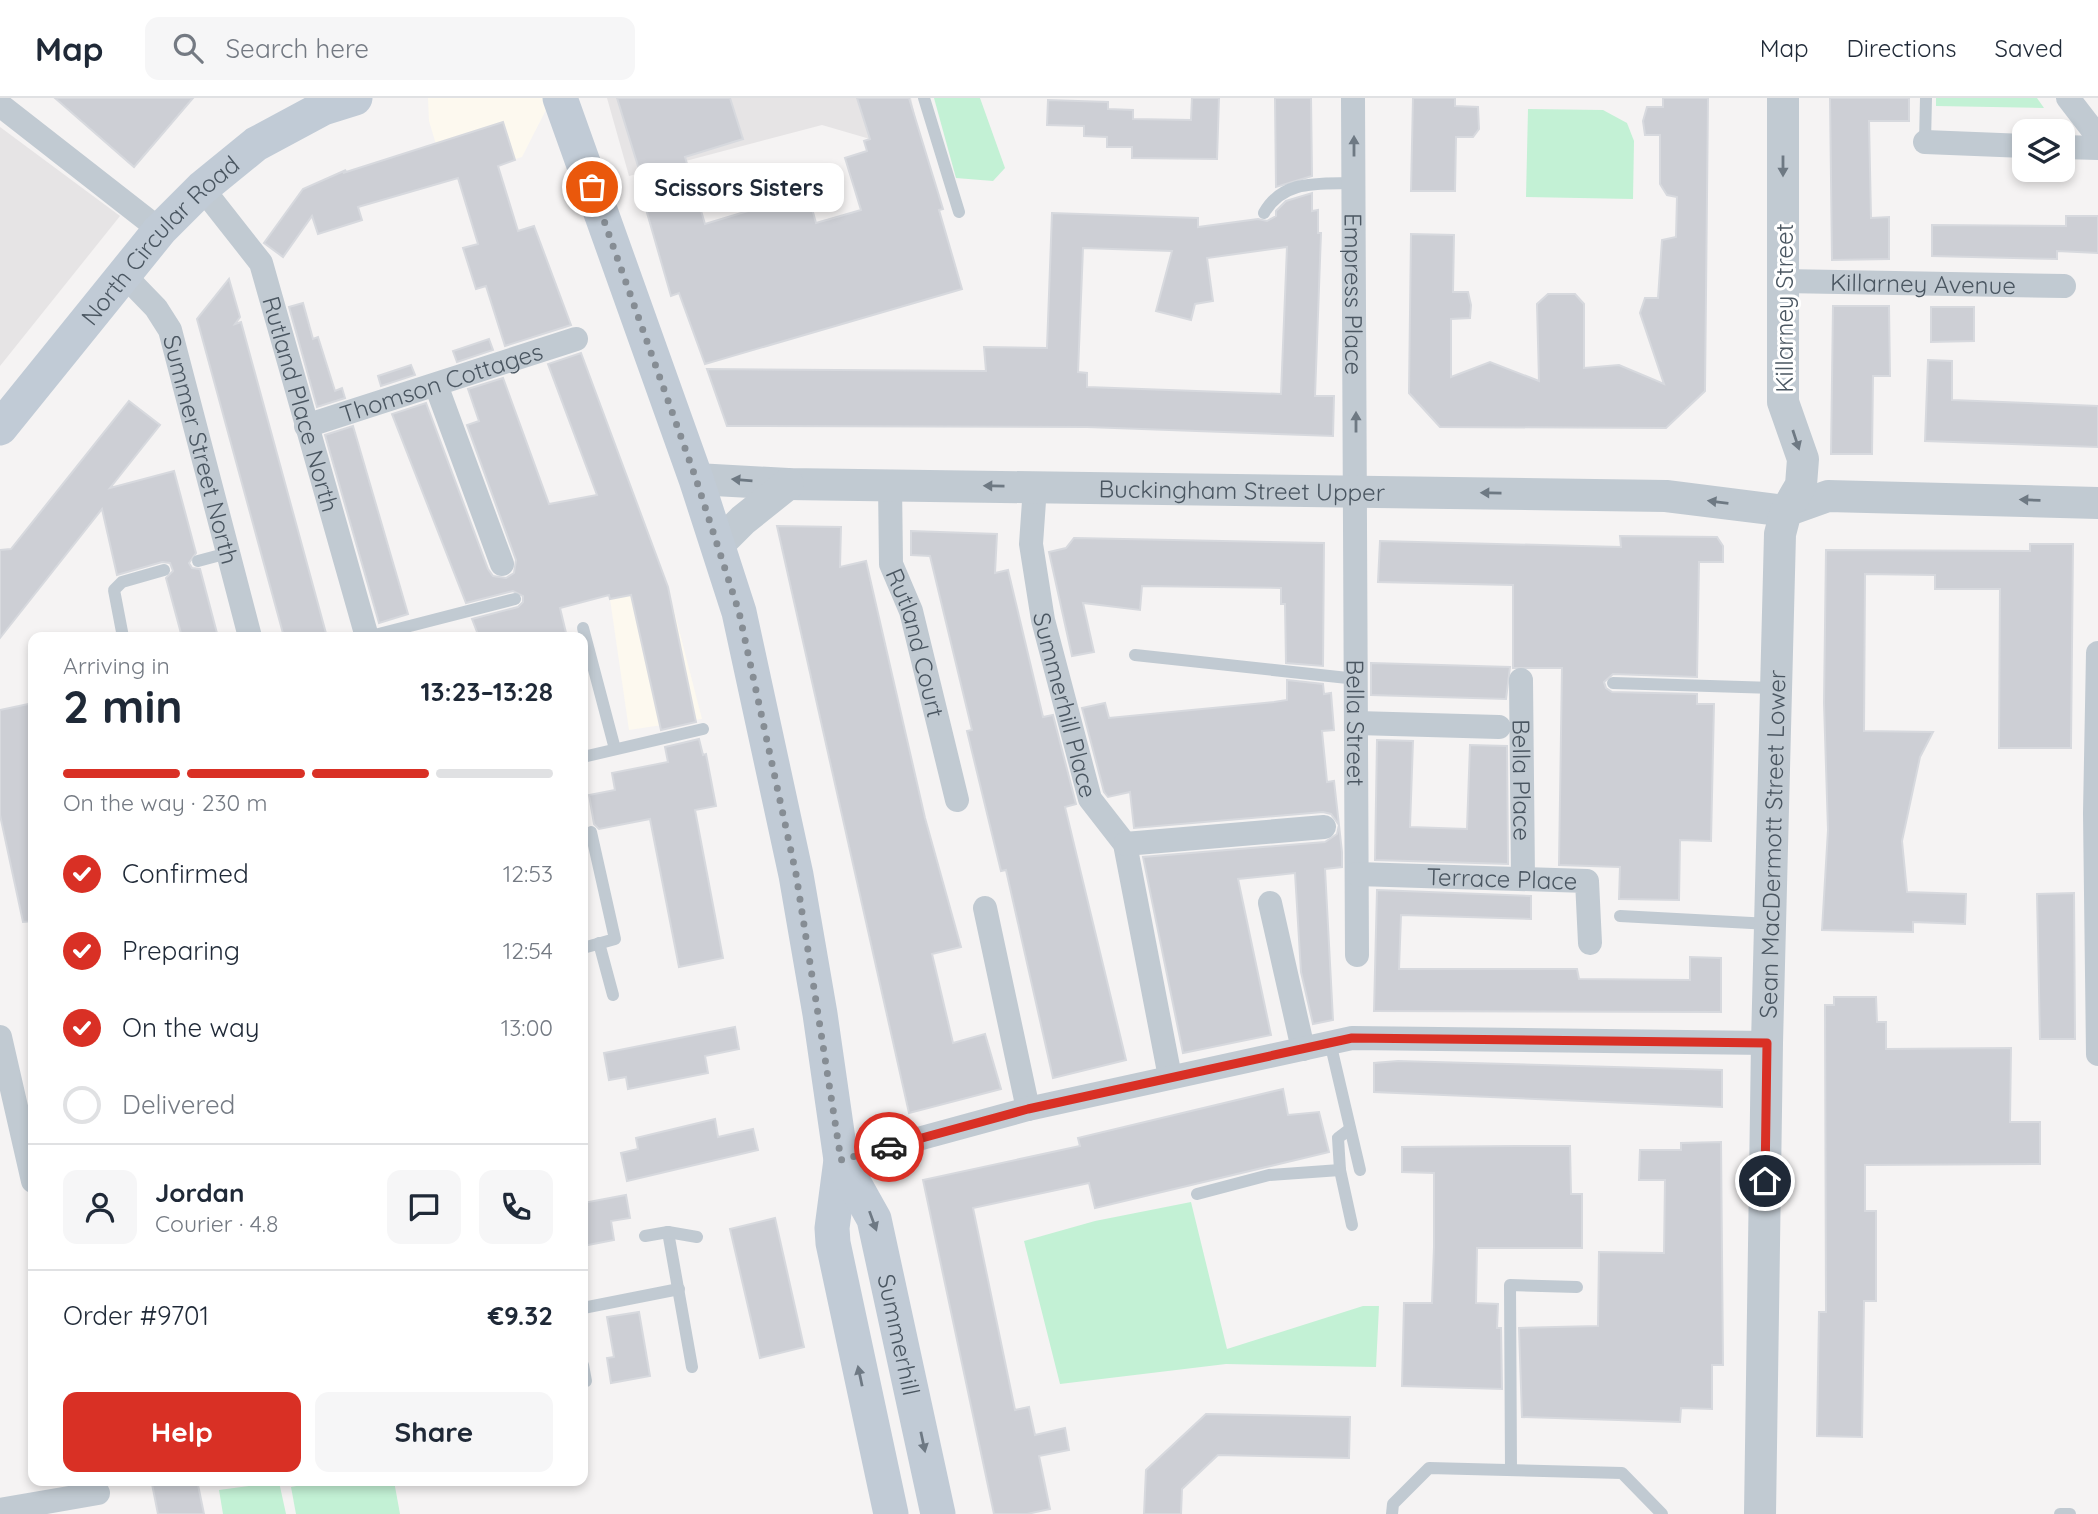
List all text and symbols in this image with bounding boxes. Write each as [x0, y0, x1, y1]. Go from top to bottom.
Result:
search box [145, 17, 635, 80]
text: Map [35, 28, 103, 69]
icon: search [169, 29, 207, 67]
text: Search here [225, 32, 369, 65]
text: Map [1760, 33, 1809, 63]
text: Directions [1847, 33, 1957, 63]
text: Saved [1995, 33, 2063, 63]
map controls [2012, 119, 2075, 182]
button: layers [2012, 119, 2075, 182]
one-way arrow [1348, 134, 1360, 156]
street label: North Circular Road [74, 149, 245, 331]
one-way arrow [1777, 155, 1789, 177]
pin [562, 157, 622, 217]
callout: Scissors Sisters [634, 162, 844, 212]
icon: bag [573, 168, 611, 206]
text: Scissors Sisters [654, 173, 824, 202]
street label: Empress Place [1339, 213, 1369, 375]
street label: Killarney Street [1769, 223, 1799, 393]
street label: Killarney Avenue [1830, 267, 2016, 300]
street label: Rutland Place North [256, 293, 346, 515]
street label: Summer Street North [157, 332, 245, 567]
street label: Thomson Cottages [336, 336, 546, 429]
one-way arrow [1350, 411, 1362, 433]
one-way arrow [1791, 430, 1802, 451]
street label: Buckingham Street Upper [1098, 473, 1385, 507]
one-way arrow [731, 474, 753, 485]
one-way arrow [983, 480, 1005, 492]
one-way arrow [1480, 487, 1502, 499]
one-way arrow [2019, 495, 2041, 506]
one-way arrow [1707, 497, 1729, 508]
street label: Rutland Court [880, 564, 951, 720]
street label: Summerhill Place [1027, 610, 1104, 801]
text: Arriving in [63, 651, 170, 680]
street label: Bella Street [1341, 659, 1371, 787]
street label: Sean MacDermott Street Lower [1753, 669, 1792, 1019]
text: 13:23–13:28 [420, 675, 553, 708]
text: 2 min [63, 677, 183, 735]
street label: Bella Place [1506, 719, 1538, 841]
text: On the way · 230 m [63, 788, 268, 817]
icon: check [63, 855, 101, 893]
text: Confirmed [122, 857, 249, 890]
text: 12:53 [503, 859, 553, 888]
street label: Terrace Place [1426, 861, 1578, 896]
icon: check [63, 932, 101, 970]
text: Preparing [122, 934, 240, 967]
text: 12:54 [503, 936, 553, 965]
icon: check [63, 1009, 101, 1047]
text: On the way [122, 1011, 260, 1044]
text: 13:00 [501, 1013, 553, 1042]
text: Delivered [122, 1088, 235, 1121]
courier [854, 1112, 924, 1182]
icon: car [870, 1128, 908, 1166]
pin [1735, 1151, 1795, 1211]
icon: home [1746, 1162, 1784, 1200]
button: person [63, 1170, 137, 1244]
button: chat [387, 1170, 461, 1244]
button: phone [479, 1170, 553, 1244]
text: Jordan [155, 1176, 244, 1209]
text: Courier · 4.8 [155, 1209, 278, 1238]
one-way arrow [868, 1210, 879, 1231]
street label: Summerhill [871, 1271, 927, 1398]
text: Order #9701 [63, 1299, 209, 1332]
text: €9.32 [488, 1299, 553, 1332]
one-way arrow [855, 1365, 866, 1387]
button: Help [63, 1392, 301, 1472]
button: Share [315, 1392, 553, 1472]
one-way arrow [917, 1431, 928, 1453]

